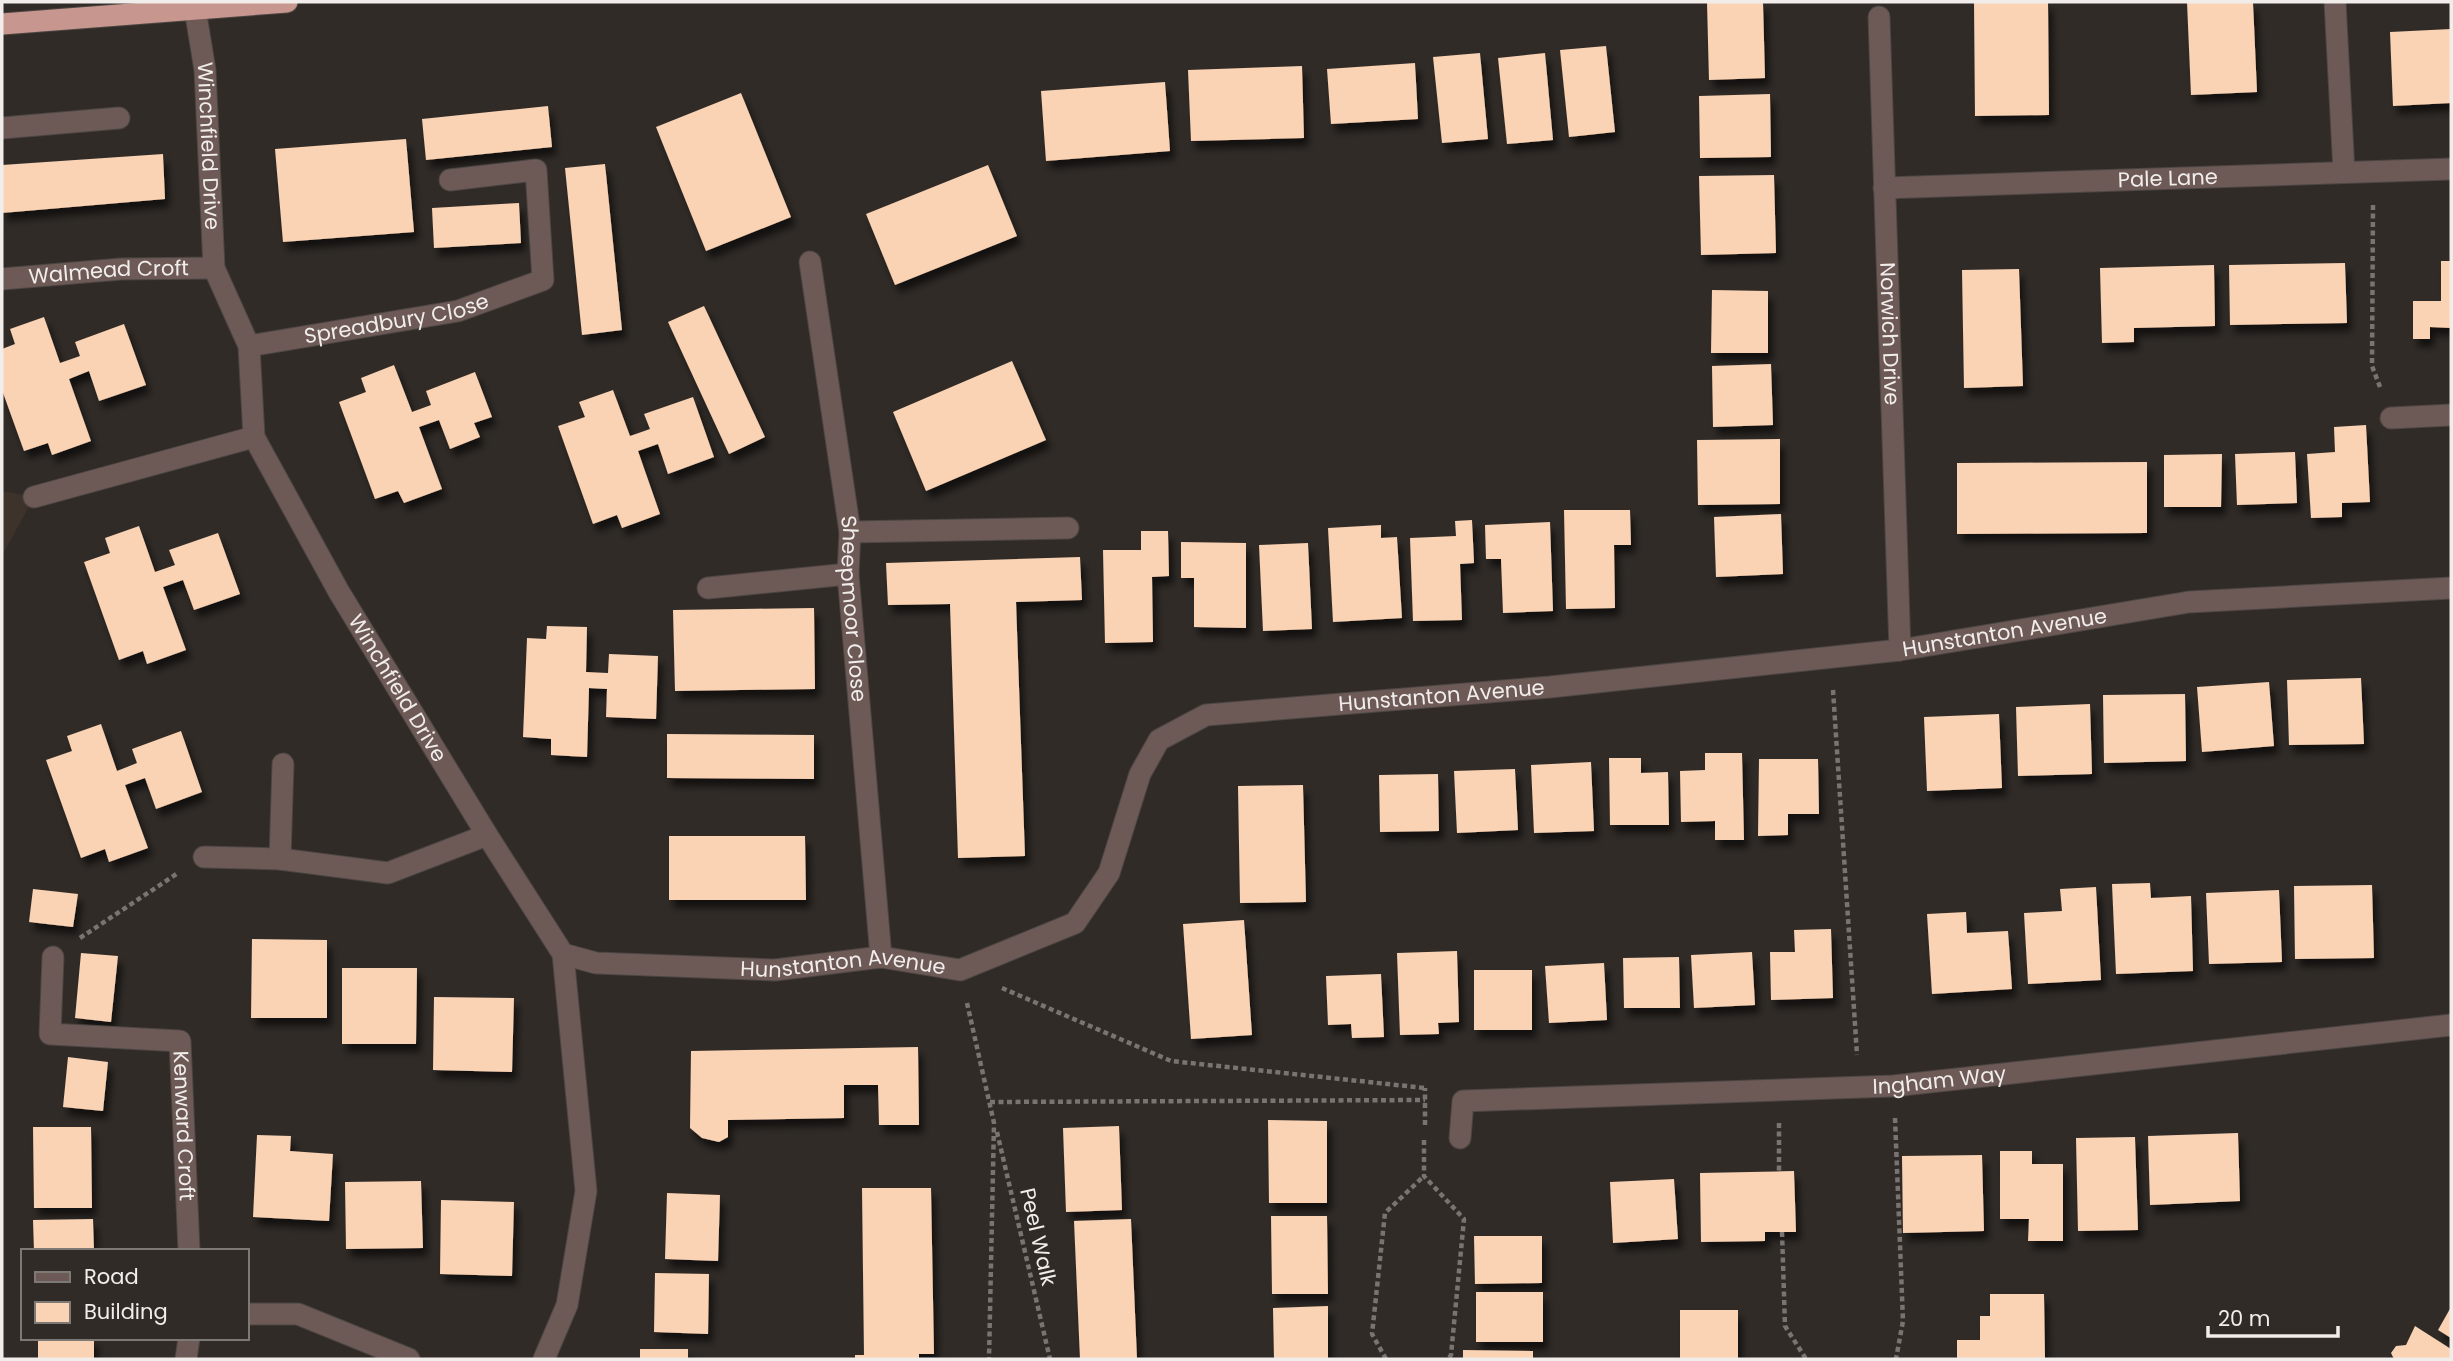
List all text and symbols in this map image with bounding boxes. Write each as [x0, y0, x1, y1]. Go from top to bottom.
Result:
street label: Winchfield Drive [191, 61, 227, 231]
street label: Pale Lane [2117, 162, 2218, 194]
street label: Walmead Croft [27, 253, 189, 291]
street label: Norwich Drive [1873, 262, 1907, 406]
street label: Spreadbury Close [302, 286, 493, 351]
street label: Sheepmoor Close [833, 514, 874, 703]
street label: Hunstanton Avenue [1900, 601, 2109, 663]
street label: Winchfield Drive [342, 609, 454, 767]
street label: Hunstanton Avenue [1337, 672, 1546, 718]
street label: Hunstanton Avenue [740, 942, 948, 984]
street label: Kenward Croft [166, 1050, 202, 1201]
street label: Ingham Way [1872, 1059, 2008, 1101]
street label: Peel Walk [1013, 1185, 1064, 1289]
legend [21, 1249, 248, 1340]
text: Road [84, 1262, 139, 1291]
scale bar [2208, 1294, 2338, 1338]
text: Building [84, 1297, 168, 1326]
text: 20 m [2218, 1304, 2271, 1333]

